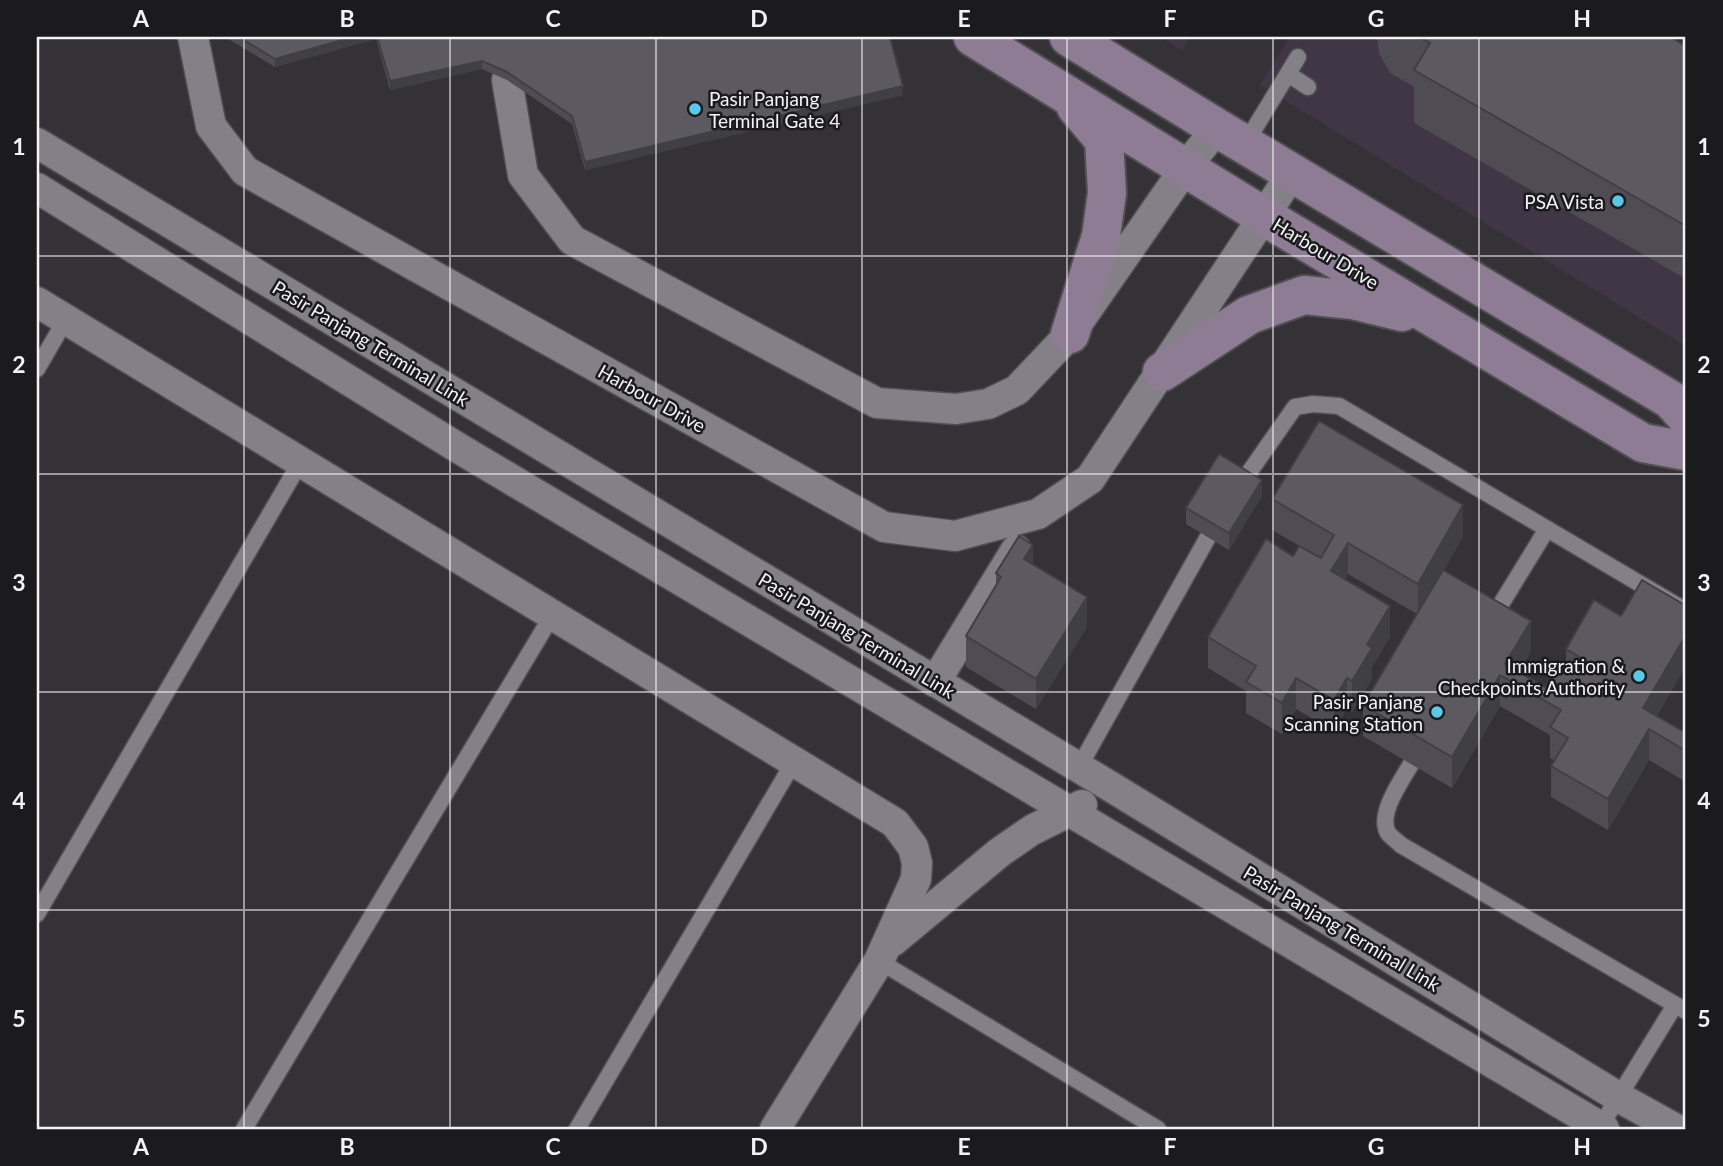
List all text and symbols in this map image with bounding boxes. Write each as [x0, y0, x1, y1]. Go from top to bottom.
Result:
text: A [132, 4, 150, 32]
text: B [339, 4, 355, 32]
text: C [545, 4, 561, 32]
text: D [750, 4, 768, 32]
text: E [957, 4, 971, 32]
text: F [1163, 4, 1177, 32]
text: G [1368, 4, 1384, 32]
text: H [1573, 4, 1591, 32]
place label: Pasir Panjang Terminal Gate 4 [709, 87, 840, 132]
marker: Pasir Panjang Terminal Gate 4 [687, 101, 703, 117]
text: 1 [12, 132, 26, 160]
text: 1 [1697, 132, 1711, 160]
place label: PSA Vista [1524, 190, 1604, 213]
marker: PSA Vista [1610, 193, 1626, 209]
street label: Harbour Drive [1269, 212, 1383, 294]
street label: Pasir Panjang Terminal Link [269, 275, 473, 411]
text: 2 [12, 350, 26, 378]
text: 2 [1697, 350, 1711, 378]
street label: Harbour Drive [594, 359, 710, 437]
street label: Pasir Panjang Terminal Link [755, 567, 959, 703]
text: 3 [12, 568, 26, 596]
text: 3 [1697, 568, 1711, 596]
place label: Immigration & Checkpoints Authority [1438, 654, 1625, 699]
marker: Immigration & Checkpoints Authority [1631, 668, 1647, 684]
place label: Pasir Panjang Scanning Station [1284, 690, 1423, 735]
marker: Pasir Panjang Scanning Station [1429, 704, 1445, 720]
text: 4 [12, 786, 26, 814]
text: 4 [1697, 786, 1711, 814]
street label: Pasir Panjang Terminal Link [1240, 860, 1444, 996]
text: 5 [12, 1004, 26, 1032]
text: 5 [1697, 1004, 1711, 1032]
text: A [132, 1132, 150, 1160]
text: B [339, 1132, 355, 1160]
text: C [545, 1132, 561, 1160]
text: D [750, 1132, 768, 1160]
text: E [957, 1132, 971, 1160]
text: F [1163, 1132, 1177, 1160]
text: G [1368, 1132, 1384, 1160]
text: H [1573, 1132, 1591, 1160]

